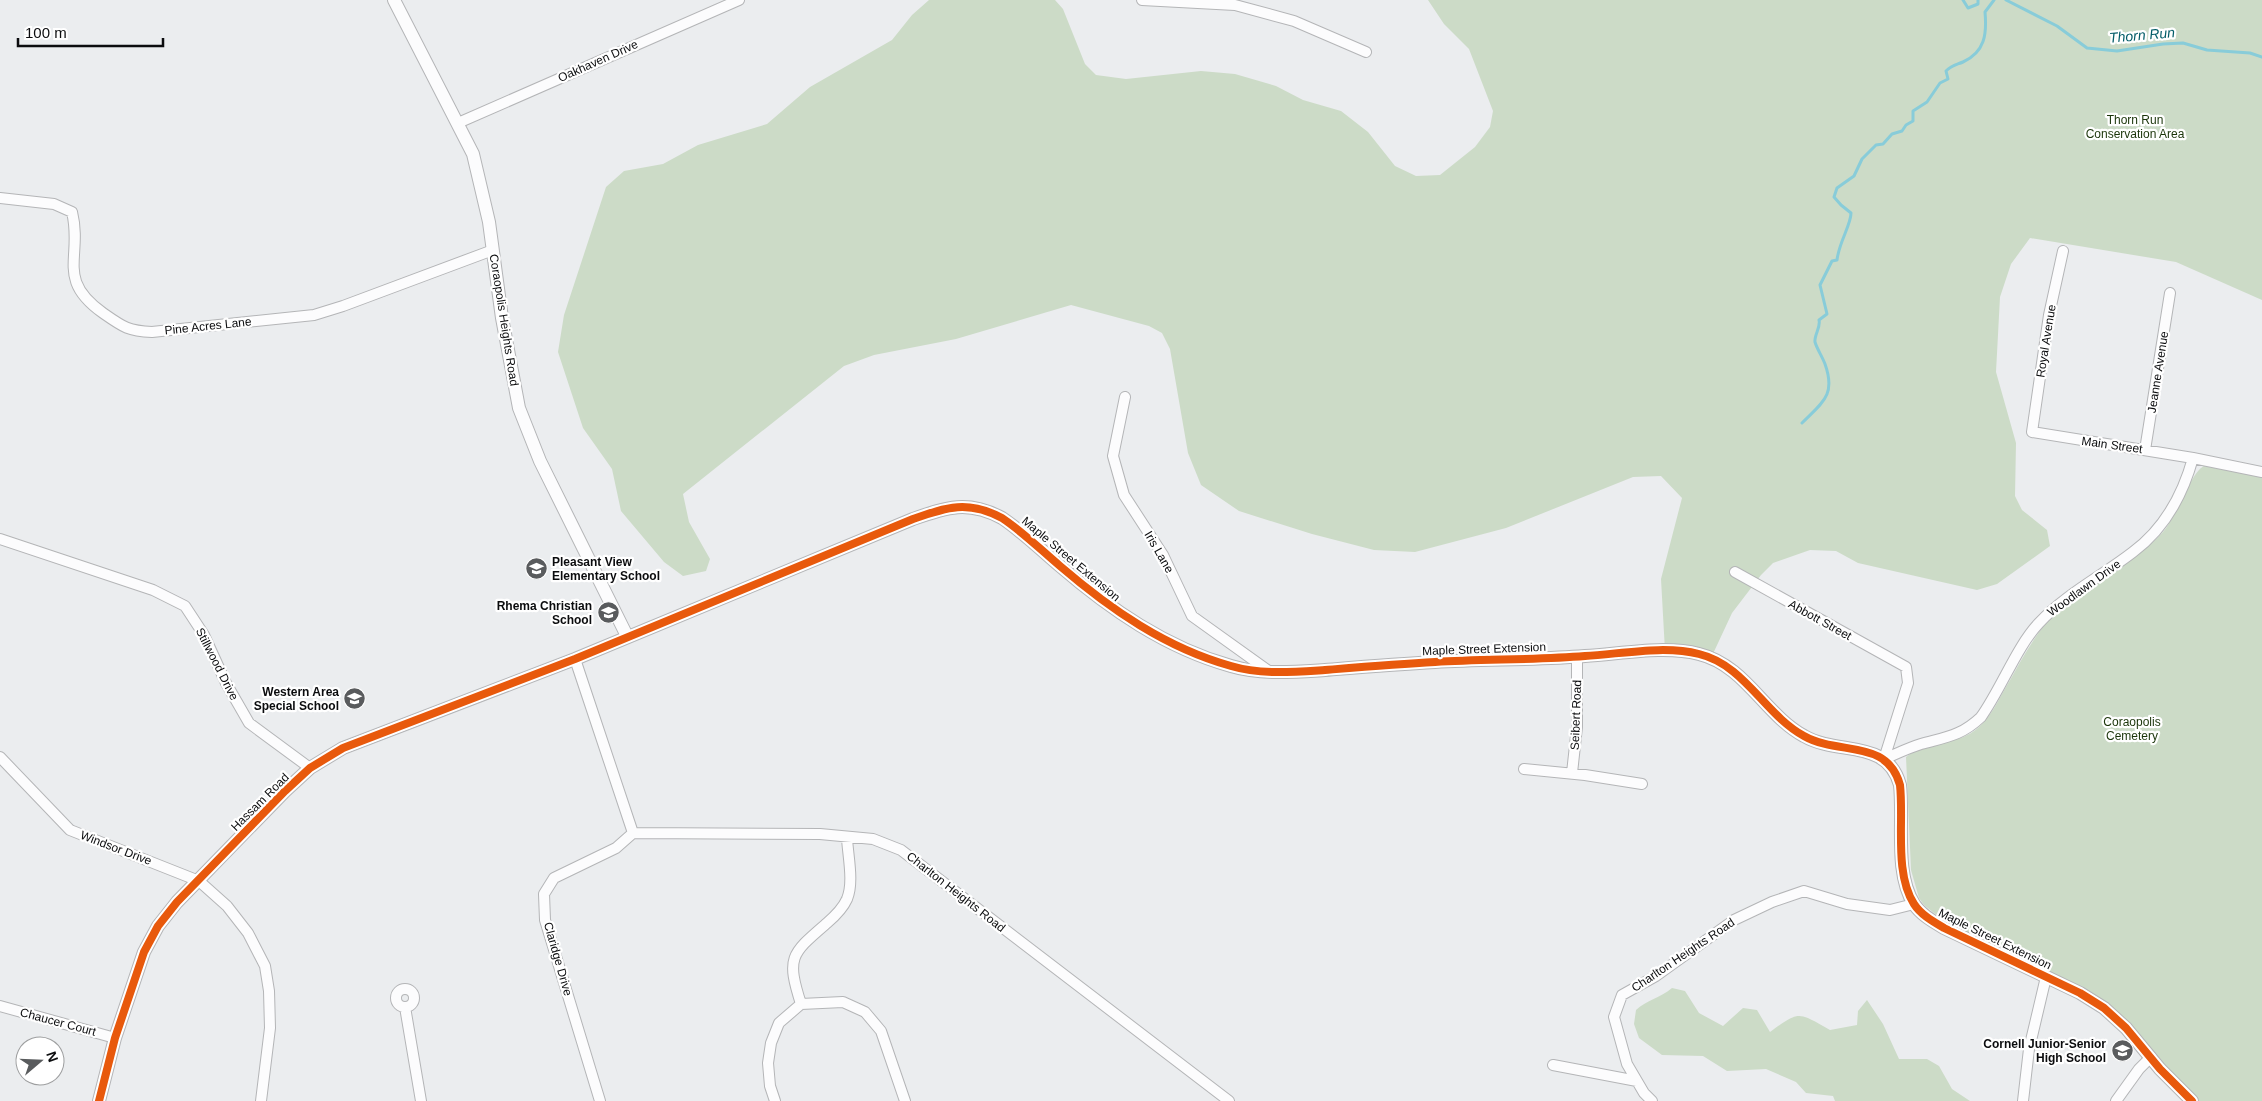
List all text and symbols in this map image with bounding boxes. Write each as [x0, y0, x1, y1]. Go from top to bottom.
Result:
scale bar [18, 15, 162, 47]
text: 100 m [25, 24, 67, 41]
water label: Thorn Run [2108, 24, 2176, 46]
street label: Oakhaven Drive [556, 37, 640, 85]
park label: Thorn Run Conservation Area [2086, 113, 2185, 141]
street label: Coraopolis Heights Road [487, 253, 521, 387]
street label: Royal Avenue [2033, 303, 2059, 379]
street label: Pine Acres Lane [164, 314, 253, 338]
street label: Jeanne Avenue [2145, 330, 2171, 414]
street label: Main Street [2081, 434, 2144, 456]
street label: Maple Street Extension [1019, 514, 1123, 604]
street label: Iris Lane [1141, 529, 1177, 576]
place label: Pleasant View Elementary School [552, 555, 660, 583]
school or university icon: Pleasant View Elementary School [524, 557, 548, 581]
street label: Woodlawn Drive [2045, 557, 2124, 619]
street label: Abbott Street [1786, 597, 1855, 643]
place label: Rhema Christian School [497, 599, 592, 627]
school or university icon: Rhema Christian School [596, 601, 620, 625]
street label: Stillwood Drive [193, 625, 241, 703]
street label: Maple Street Extension [1422, 640, 1546, 658]
street label: Seibert Road [1568, 680, 1584, 750]
place label: Western Area Special School [254, 685, 339, 713]
school or university icon: Western Area Special School [343, 687, 367, 711]
park label: Coraopolis Cemetery [2103, 715, 2161, 743]
street label: Hassam Road [228, 770, 292, 834]
street label: Windsor Drive [78, 828, 154, 868]
street label: Charlton Heights Road [904, 849, 1008, 935]
street label: Maple Street Extension [1936, 906, 2054, 972]
street label: Charlton Heights Road [1629, 915, 1737, 995]
street label: Claridge Drive [541, 921, 575, 998]
street label: Chaucer Court [18, 1005, 98, 1039]
north arrow [15, 1036, 65, 1086]
place label: Cornell Junior-Senior High School [1983, 1037, 2106, 1065]
school or university icon: Cornell Junior-Senior High School [2110, 1039, 2134, 1063]
text: N [43, 1049, 62, 1064]

